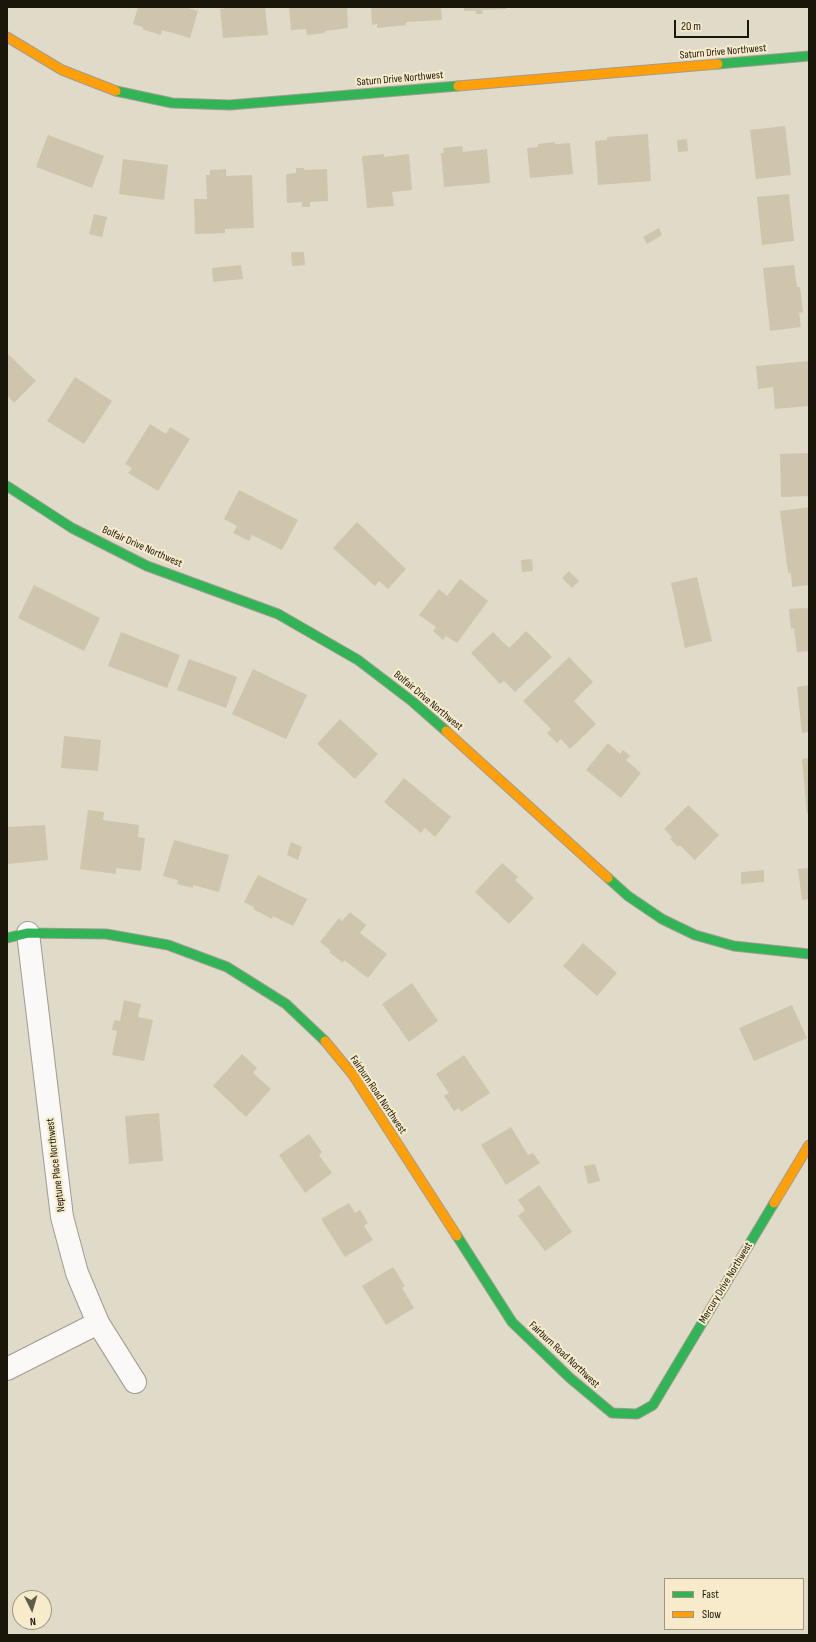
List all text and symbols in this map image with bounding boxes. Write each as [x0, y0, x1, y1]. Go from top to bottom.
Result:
scale bar [676, 12, 751, 38]
text: 20 m [681, 19, 701, 34]
street label: Saturn Drive Northwest [679, 42, 767, 62]
street label: Saturn Drive Northwest [356, 69, 444, 89]
street label: Bolfair Drive Northwest [100, 523, 184, 571]
street label: Bolfair Drive Northwest [391, 668, 465, 734]
street label: Fairburn Road Northwest [347, 1053, 409, 1137]
street label: Neptune Place Northwest [44, 1117, 68, 1213]
street label: Mercury Drive Northwest [697, 1240, 755, 1326]
street label: Fairburn Road Northwest [526, 1319, 602, 1391]
legend [664, 1578, 804, 1630]
text: Fast [702, 1587, 719, 1602]
north arrow [12, 1590, 52, 1630]
text: Slow [702, 1607, 721, 1622]
text: N [30, 1615, 36, 1628]

